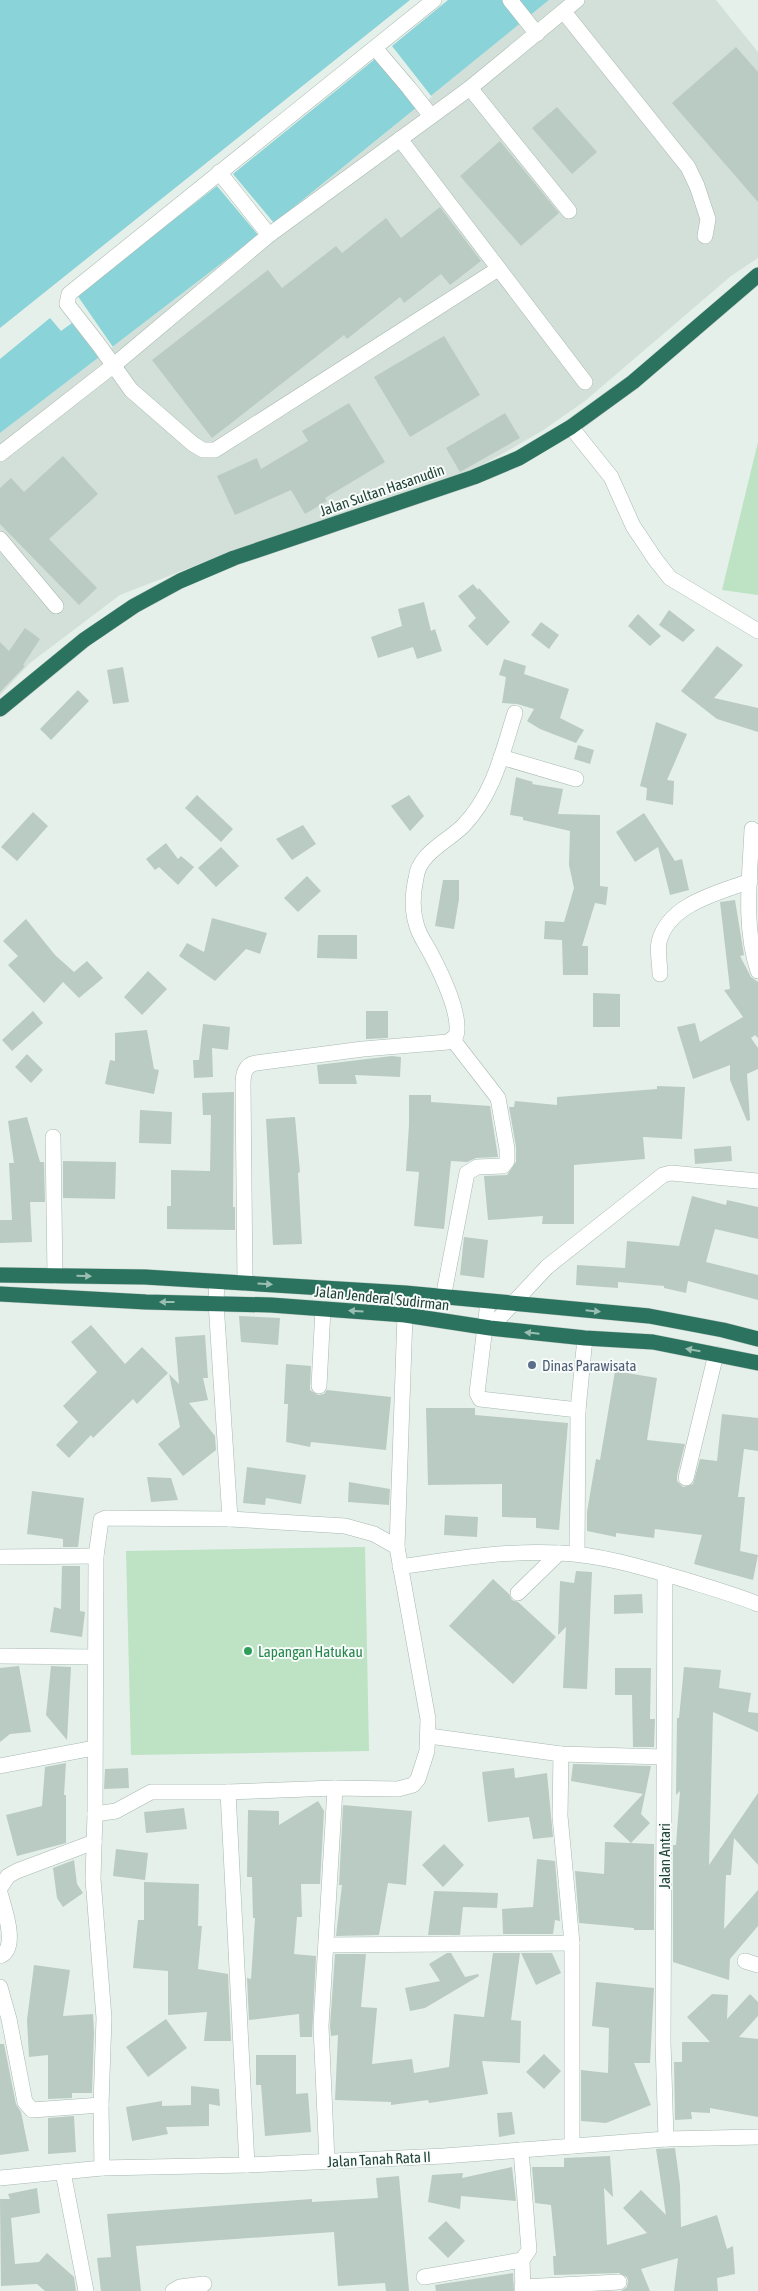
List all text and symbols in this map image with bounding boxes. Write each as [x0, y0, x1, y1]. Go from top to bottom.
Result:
street label: Jalan Sultan Hasanudin [318, 461, 446, 519]
one-way arrow [76, 1272, 92, 1280]
one-way arrow [258, 1281, 274, 1289]
street label: Jalan Jenderal Sudirman [314, 1282, 450, 1314]
one-way arrow [159, 1298, 175, 1306]
one-way arrow [348, 1307, 364, 1315]
one-way arrow [585, 1307, 601, 1315]
one-way arrow [523, 1329, 539, 1337]
one-way arrow [685, 1345, 701, 1353]
place label: Dinas Parawisata [542, 1357, 637, 1374]
marker: Dinas Parawisata [526, 1359, 538, 1371]
place label: Lapangan Hatukau [258, 1643, 363, 1660]
marker: Lapangan Hatukau [242, 1645, 254, 1657]
street label: Jalan Antari [656, 1823, 673, 1889]
street label: Jalan Tanah Rata II [327, 2148, 431, 2170]

